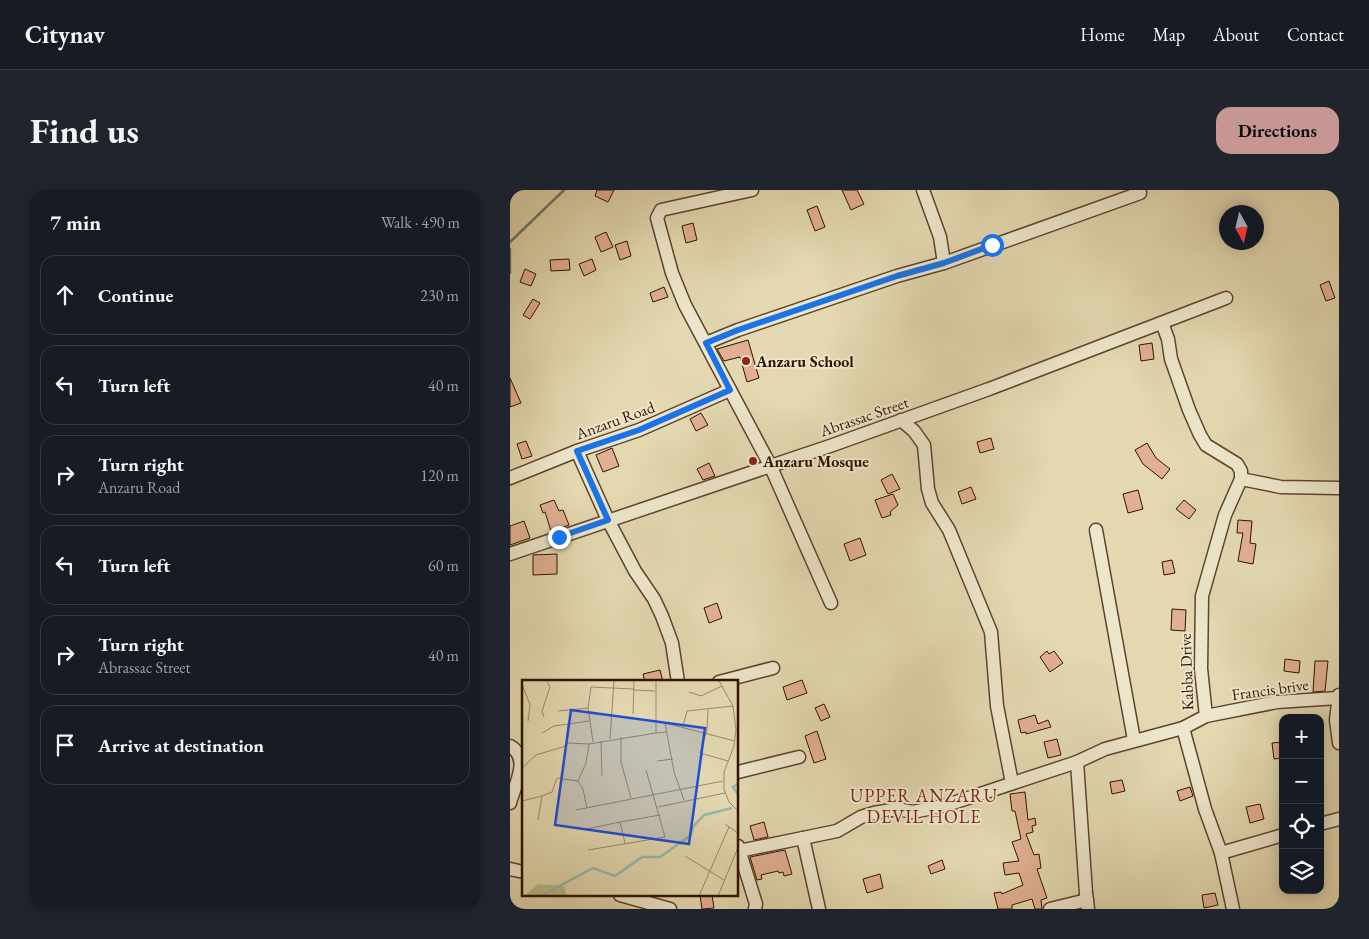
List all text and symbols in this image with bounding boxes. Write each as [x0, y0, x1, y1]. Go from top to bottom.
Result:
text: Citynav [25, 19, 105, 50]
text: Home [1080, 23, 1125, 46]
text: Map [1153, 23, 1185, 46]
text: About [1213, 23, 1259, 46]
text: Contact [1287, 23, 1344, 46]
button: Directions [1216, 107, 1339, 154]
text: Find us [30, 108, 139, 153]
north arrow [1219, 205, 1264, 250]
text: 7 min [50, 209, 101, 236]
text: Walk · 490 m [381, 212, 460, 233]
route start [981, 234, 1004, 257]
icon: ahead [51, 281, 79, 309]
text: Continue [98, 283, 173, 308]
text: 230 m [420, 285, 459, 306]
place label: Anzaru School [755, 351, 854, 372]
marker: Anzaru School [740, 355, 752, 367]
icon: left [51, 371, 79, 399]
text: Turn left [98, 373, 170, 398]
text: 40 m [428, 375, 459, 396]
street label: Abrassac Street [816, 391, 911, 442]
street label: Anzaru Road [572, 396, 658, 445]
place label: Anzaru Mosque [762, 451, 869, 472]
text: Turn right [98, 452, 184, 477]
marker: Anzaru Mosque [747, 455, 759, 467]
icon: right [51, 461, 79, 489]
text: 120 m [420, 465, 459, 486]
text: Anzaru Road [98, 477, 180, 498]
route end [548, 526, 571, 549]
icon: left [51, 551, 79, 579]
text: Turn left [98, 553, 170, 578]
text: 60 m [428, 555, 459, 576]
text: Turn right [98, 632, 184, 657]
street label: Kabba Drive [1175, 633, 1198, 711]
icon: right [51, 641, 79, 669]
text: 40 m [428, 645, 459, 666]
text: Abrassac Street [98, 657, 191, 678]
street label: Francis brive [1230, 674, 1310, 705]
inset map [522, 680, 739, 896]
map controls [1279, 714, 1324, 894]
button: + [1279, 714, 1324, 759]
icon: arrive [51, 731, 79, 759]
text: Arrive at destination [98, 733, 264, 758]
button: − [1279, 759, 1324, 804]
district label: UPPER ANZARU DEVIL HOLE [850, 784, 998, 828]
button: locate [1279, 804, 1324, 849]
button: layers [1279, 849, 1324, 894]

